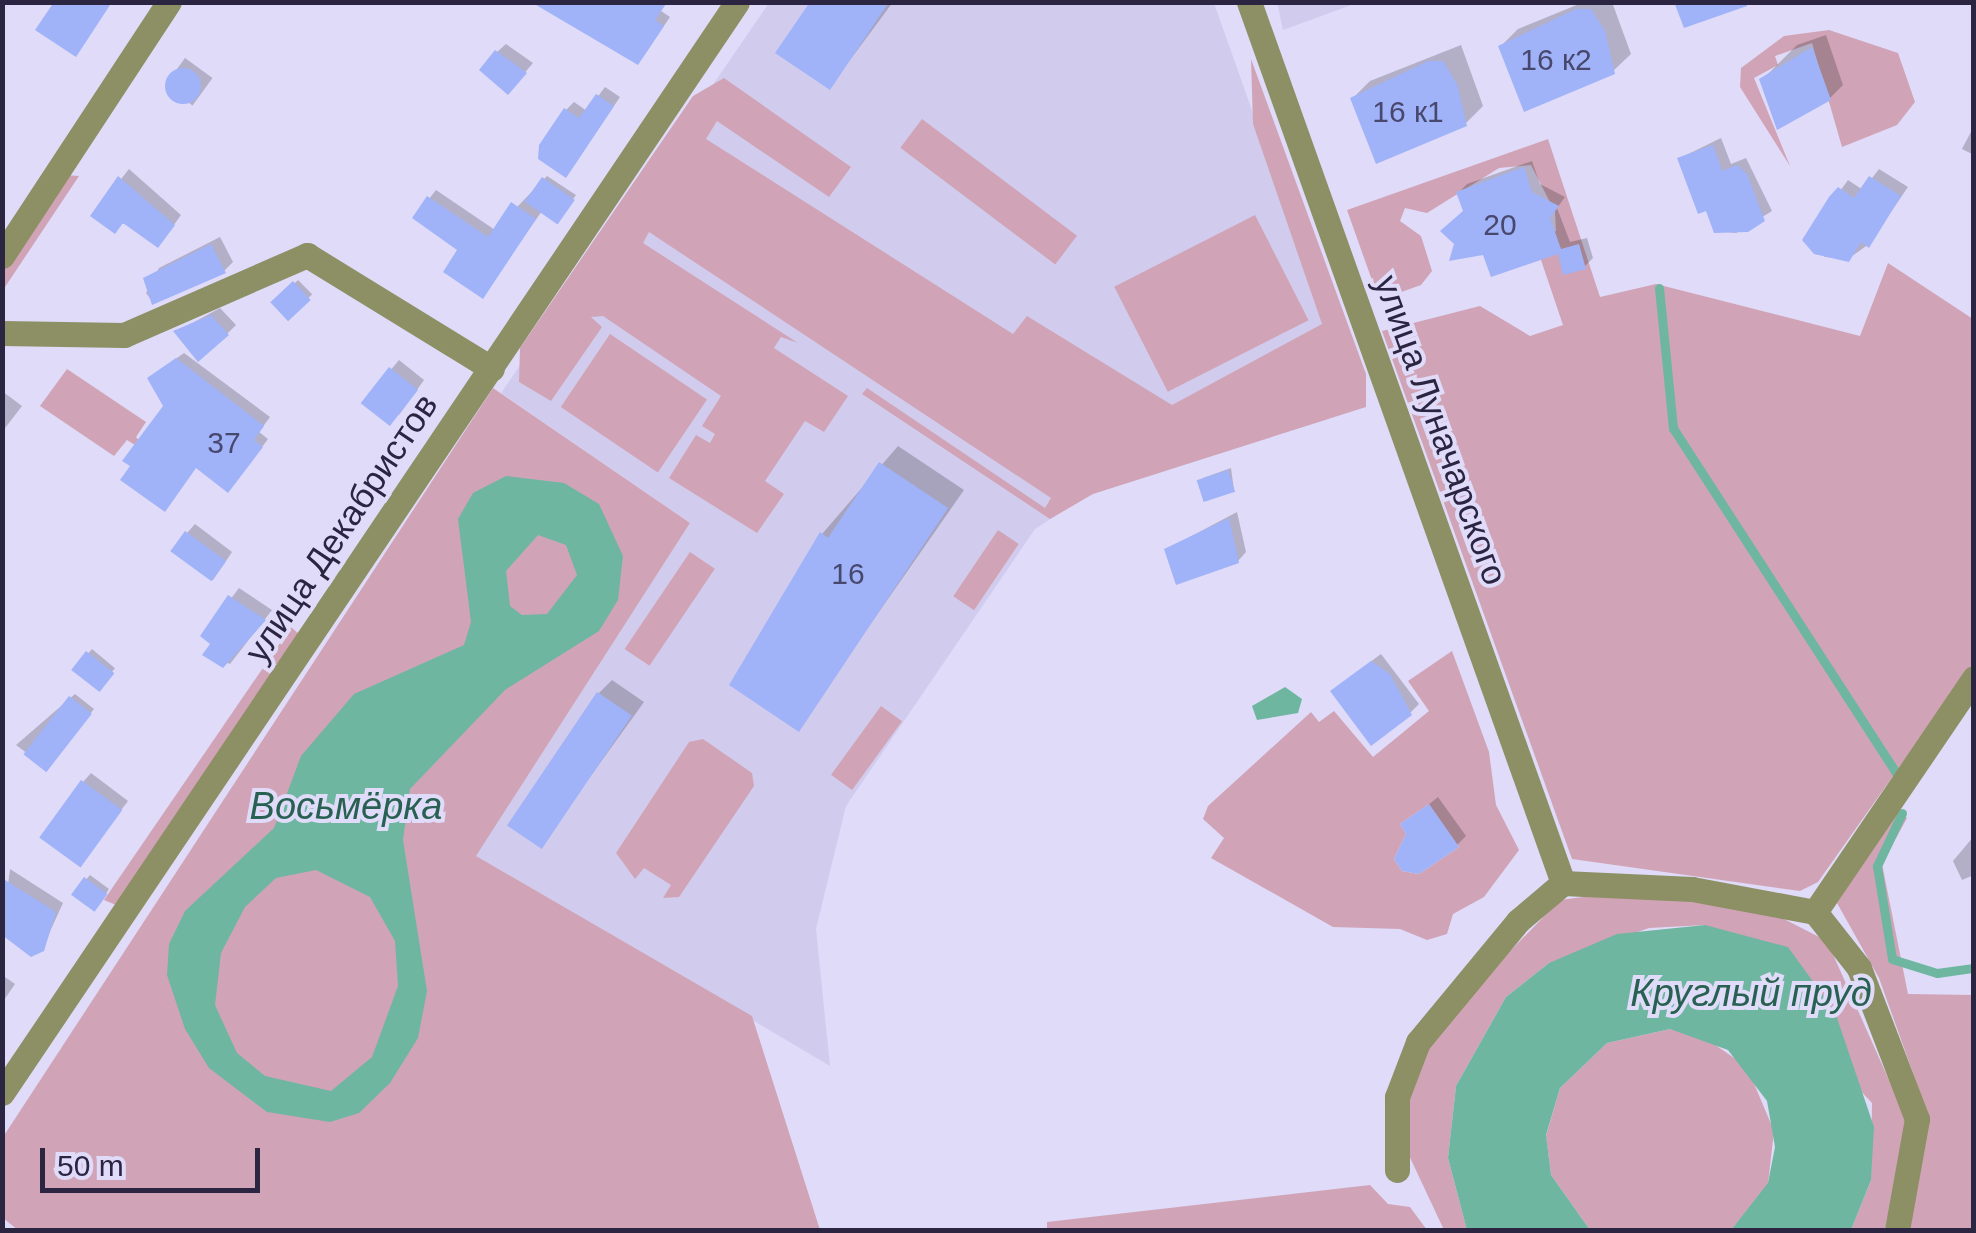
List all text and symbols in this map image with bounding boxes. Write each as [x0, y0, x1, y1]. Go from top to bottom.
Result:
house number: 16 к2 [1520, 42, 1592, 78]
house number: 16 к1 [1372, 94, 1444, 130]
house number: 20 [1483, 207, 1517, 243]
street label: улица Луначарского [1365, 270, 1517, 590]
street label: улица Декабристов [236, 386, 446, 670]
house number: 37 [207, 425, 241, 461]
house number: 16 [831, 556, 865, 592]
water label: Восьмёрка [250, 784, 442, 830]
water label: Круглый пруд [1630, 971, 1872, 1017]
scale bar [45, 1128, 265, 1190]
text: 50 m [57, 1149, 124, 1182]

